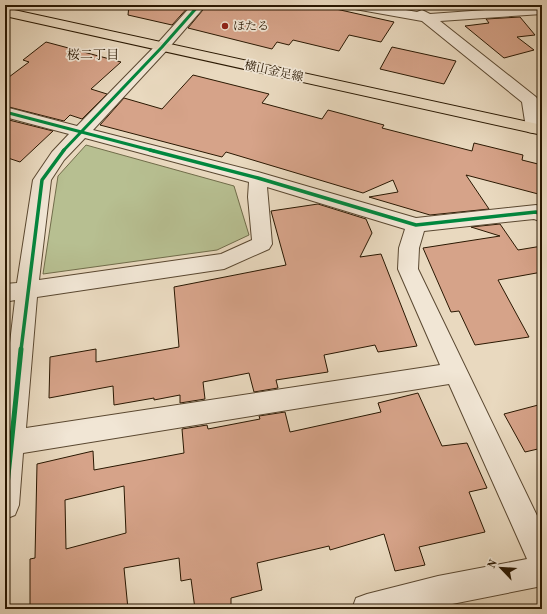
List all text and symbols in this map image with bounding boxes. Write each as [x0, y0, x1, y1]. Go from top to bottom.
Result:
place label: ほたる [233, 20, 269, 33]
marker: ほたる [220, 21, 230, 31]
district label: 桜二丁目 [67, 48, 119, 62]
street label: 横山金足線 [243, 58, 305, 84]
north arrow [481, 548, 521, 588]
text: N [487, 558, 500, 571]

